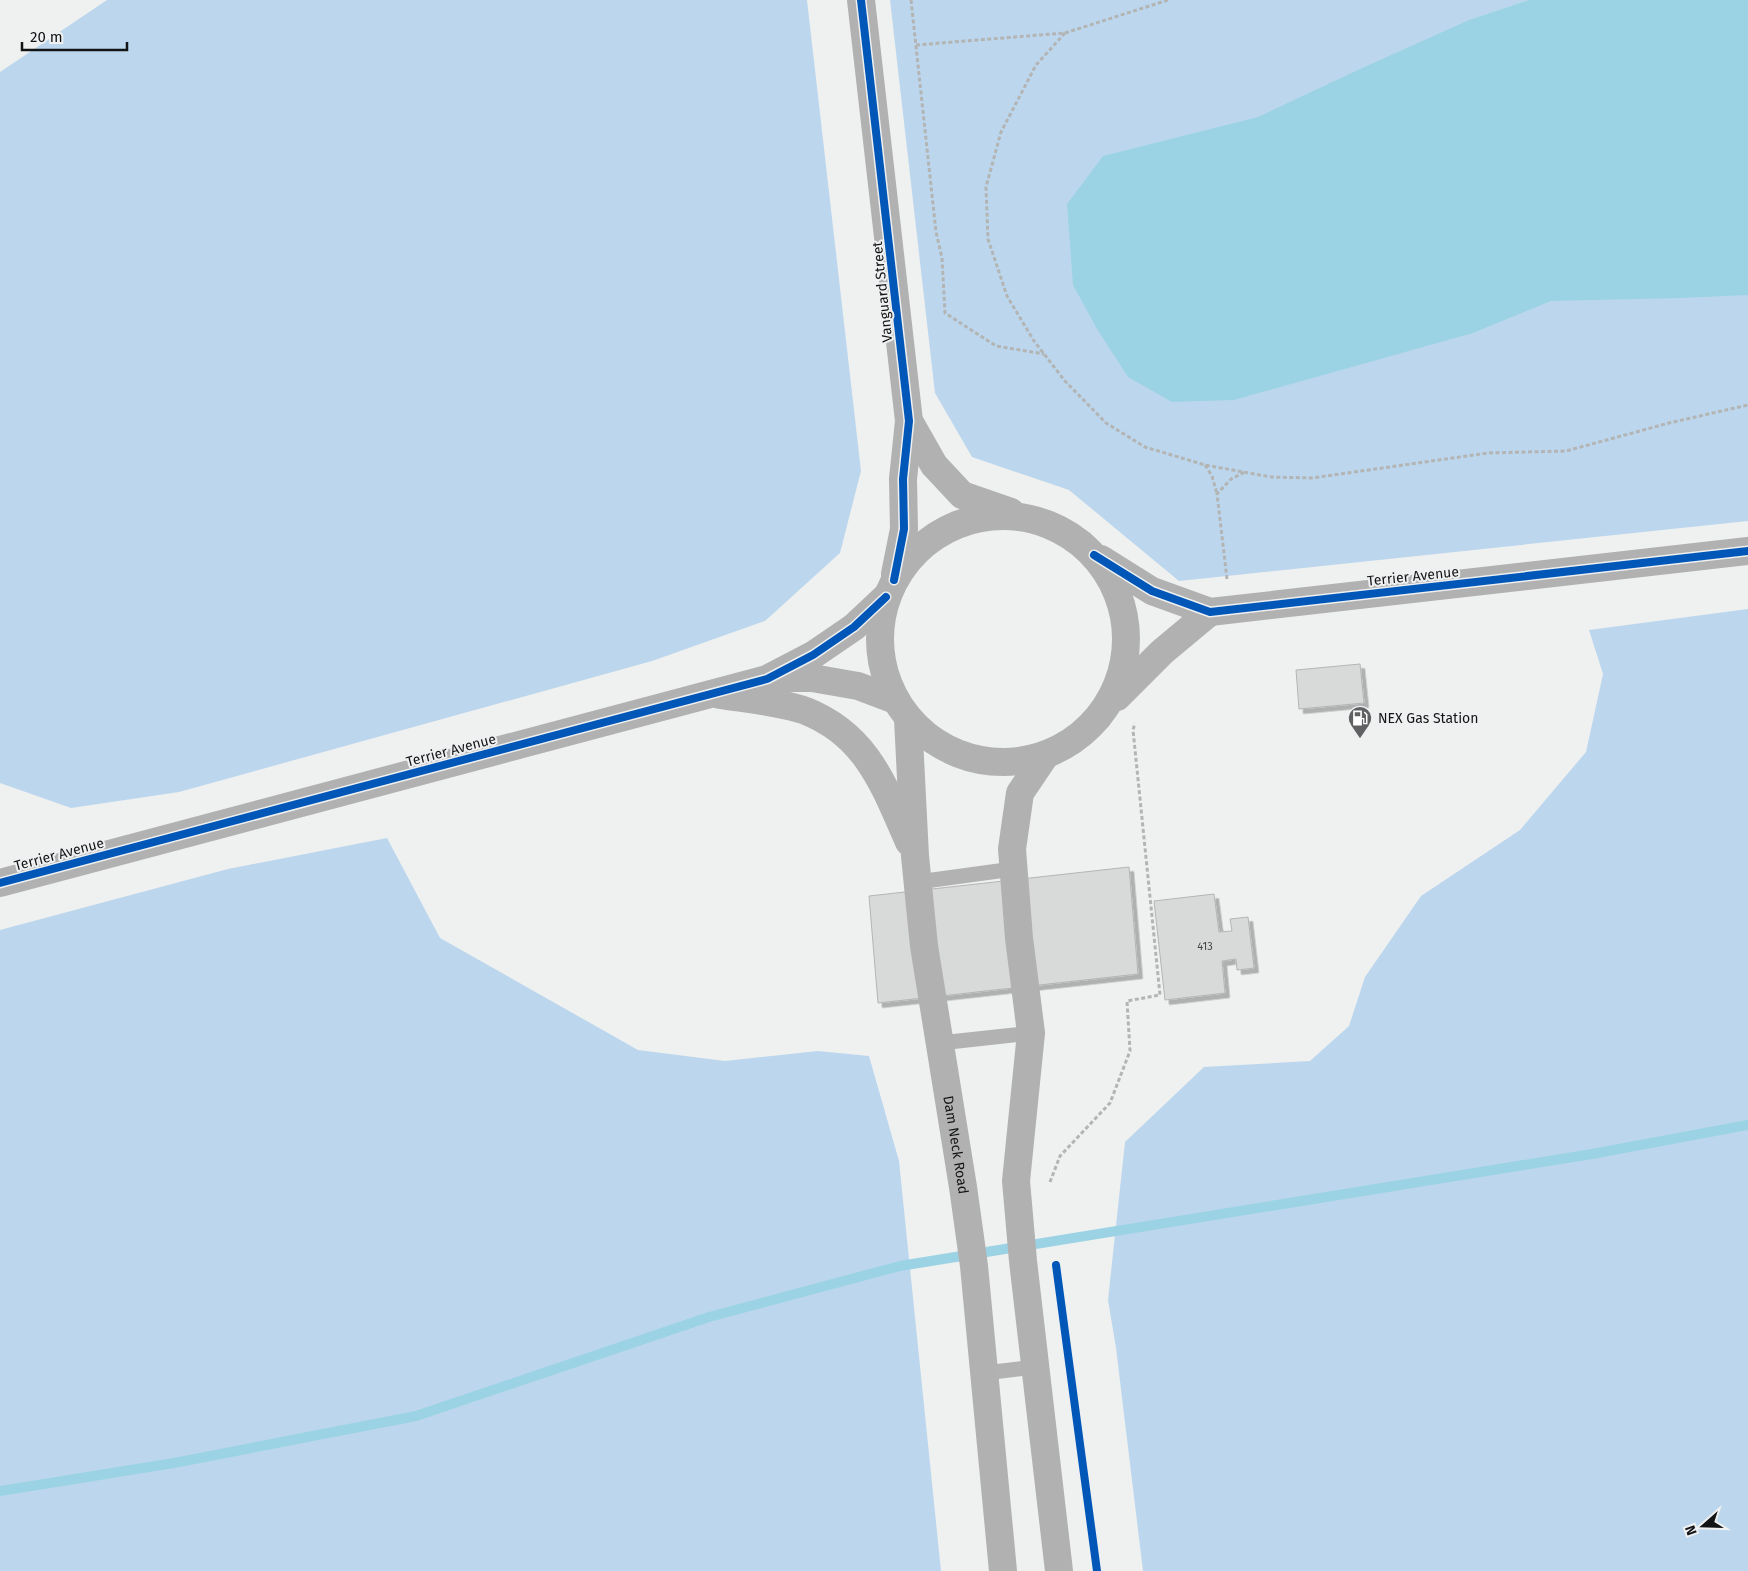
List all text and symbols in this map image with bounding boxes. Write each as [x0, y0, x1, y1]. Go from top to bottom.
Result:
scale bar [22, 20, 128, 52]
text: 20 m [30, 28, 63, 46]
street label: Vanguard Street [869, 240, 896, 343]
street label: Terrier Avenue [1366, 563, 1460, 590]
fuel station icon: NEX Gas Station [1347, 705, 1373, 739]
place label: NEX Gas Station [1378, 710, 1478, 727]
street label: Terrier Avenue [404, 730, 498, 771]
street label: Terrier Avenue [12, 834, 106, 875]
house number: 413 [1197, 940, 1213, 953]
street label: Dam Neck Road [939, 1094, 972, 1195]
north arrow [1678, 1501, 1728, 1551]
text: N [1682, 1523, 1701, 1538]

